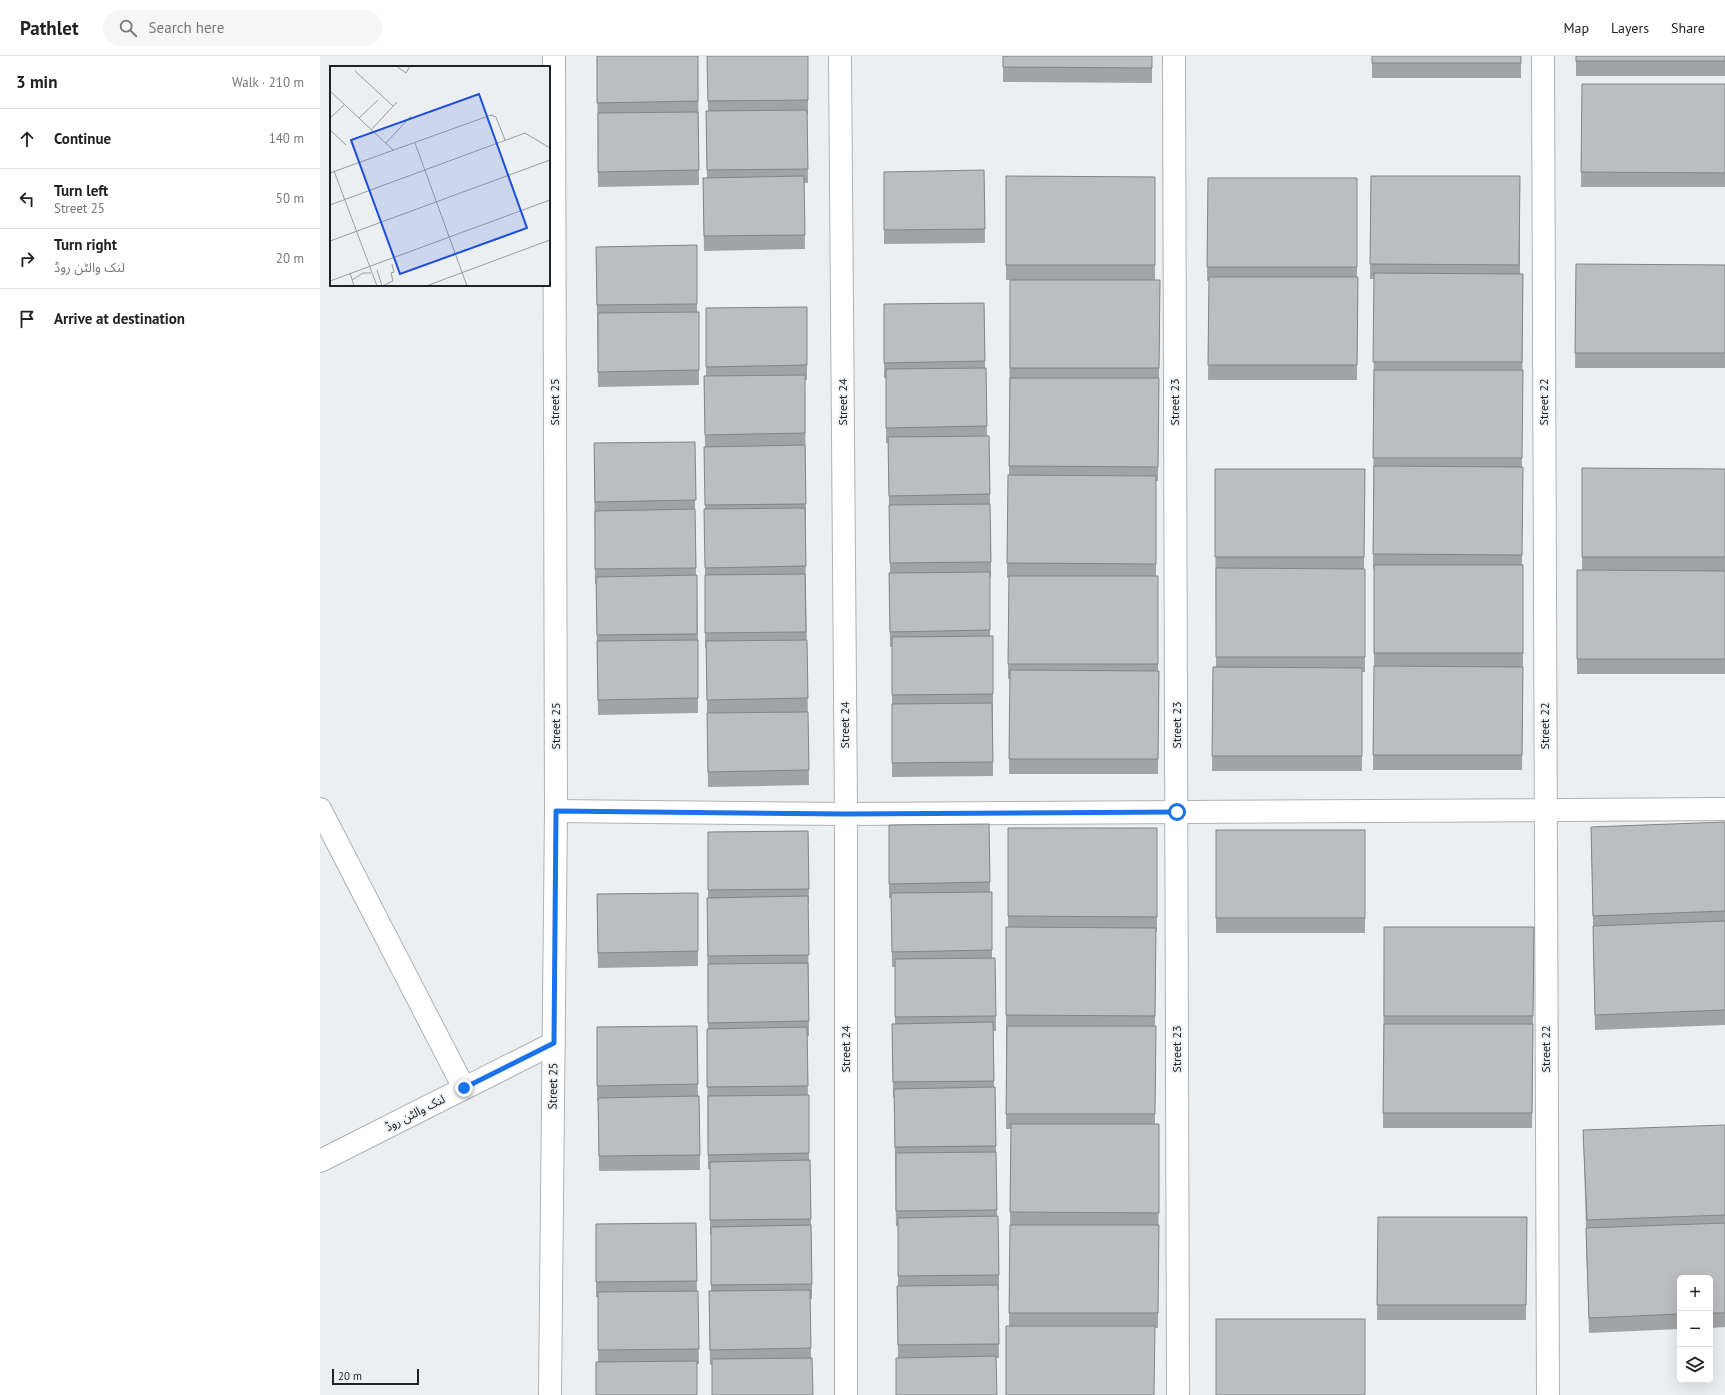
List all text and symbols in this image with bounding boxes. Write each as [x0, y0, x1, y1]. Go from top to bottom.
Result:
search box [103, 10, 383, 46]
text: Pathlet [20, 16, 79, 40]
icon: search [117, 17, 139, 39]
text: Search here [149, 18, 224, 37]
text: Map [1563, 19, 1589, 37]
text: Layers [1611, 19, 1649, 37]
text: Share [1671, 19, 1705, 37]
inset map [330, 66, 550, 286]
text: 3 min [16, 71, 57, 93]
text: Walk · 210 m [232, 74, 304, 91]
icon: ahead [16, 128, 38, 150]
text: Continue [54, 129, 111, 148]
text: 140 m [269, 130, 304, 147]
text: Turn left [54, 181, 108, 200]
icon: left [16, 188, 38, 210]
text: 50 m [276, 190, 304, 207]
text: Street 25 [54, 200, 105, 217]
text: Turn right [54, 235, 117, 254]
icon: right [16, 248, 38, 270]
text: 20 m [276, 250, 304, 267]
text: لنک والٹن روڈ [54, 259, 125, 276]
icon: arrive [16, 308, 38, 330]
text: Arrive at destination [54, 309, 185, 328]
street label: Street 24 [835, 378, 850, 425]
street label: Street 25 [547, 379, 562, 425]
street label: Street 23 [1167, 379, 1182, 425]
street label: Street 22 [1536, 379, 1551, 425]
street label: Street 24 [837, 701, 852, 748]
street label: Street 23 [1169, 702, 1184, 748]
street label: Street 25 [548, 703, 563, 749]
street label: Street 22 [1537, 703, 1552, 749]
route start [1168, 803, 1186, 821]
street label: Street 24 [838, 1025, 853, 1072]
street label: Street 23 [1169, 1026, 1184, 1072]
street label: Street 22 [1538, 1026, 1553, 1072]
street label: Street 25 [545, 1062, 560, 1110]
route end [455, 1079, 473, 1097]
street label: لنک والٹن روڈ [382, 1091, 447, 1134]
map controls [1677, 1275, 1713, 1383]
button: + [1677, 1275, 1713, 1311]
button: − [1677, 1311, 1713, 1347]
button: layers [1677, 1347, 1713, 1383]
scale bar [332, 1367, 419, 1386]
text: 20 m [338, 1369, 362, 1383]

